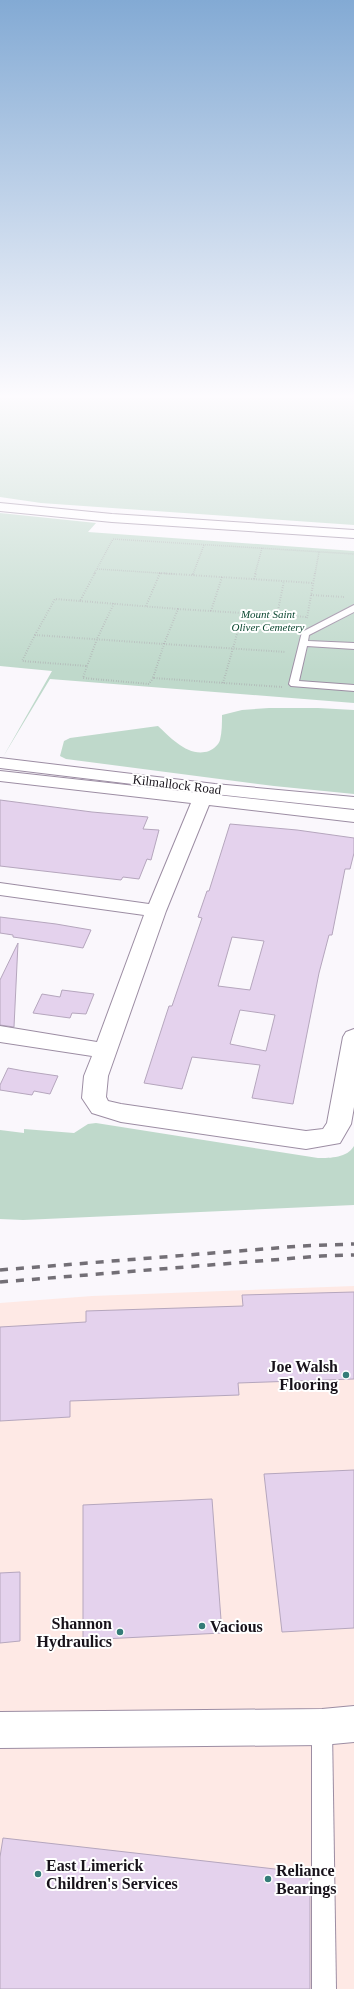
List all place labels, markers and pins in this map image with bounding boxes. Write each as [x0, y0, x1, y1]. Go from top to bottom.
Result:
place label: Joe Walsh Flooring [269, 1358, 338, 1394]
marker: Joe Walsh Flooring [341, 1370, 351, 1380]
place label: Shannon Hydraulics [36, 1615, 112, 1651]
place label: Vacious [210, 1618, 263, 1635]
marker: Vacious [197, 1621, 207, 1631]
marker: Shannon Hydraulics [115, 1627, 125, 1637]
place label: East Limerick Children's Services [46, 1857, 178, 1892]
place label: Reliance Bearings [276, 1862, 336, 1898]
marker: East Limerick Children's Services [33, 1869, 43, 1879]
marker: Reliance Bearings [263, 1874, 273, 1884]

